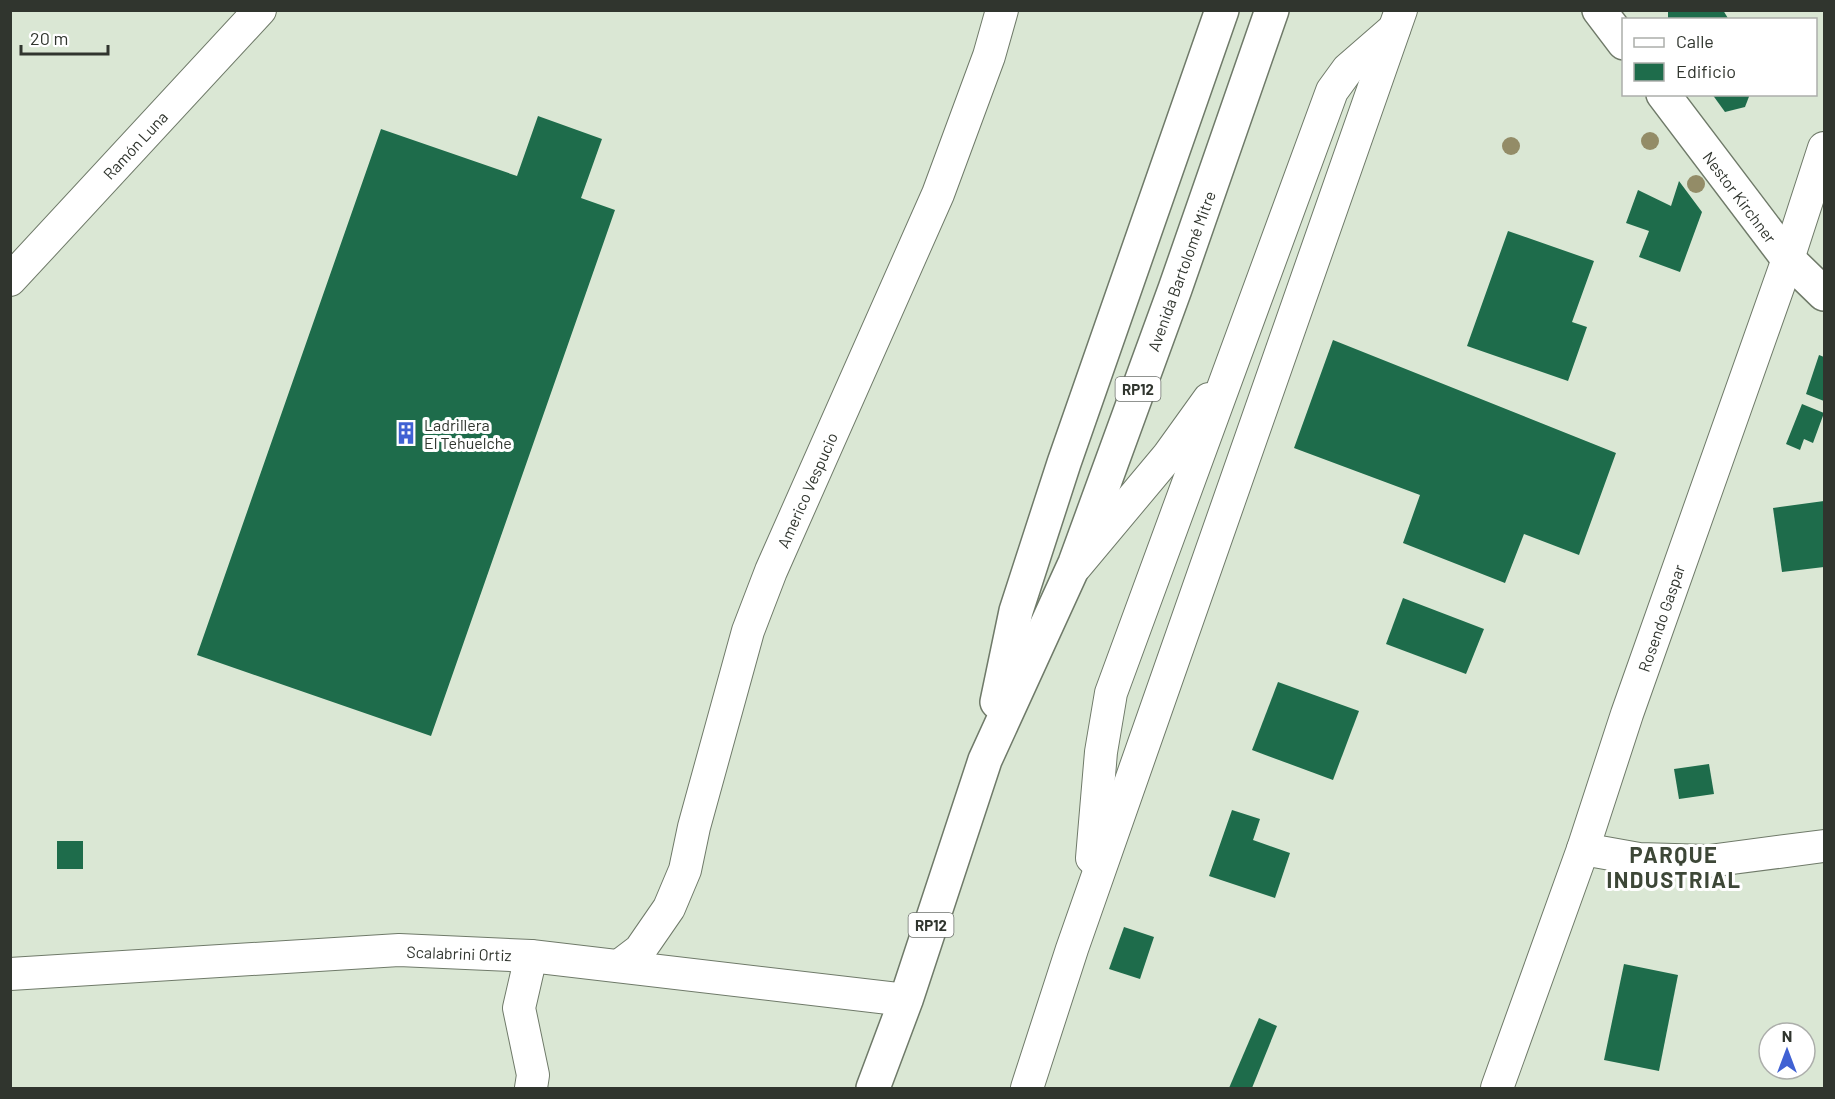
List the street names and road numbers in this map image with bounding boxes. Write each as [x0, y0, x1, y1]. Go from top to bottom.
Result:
street label: Ramón Luna [99, 107, 171, 183]
street label: Nestor Kirchner [1699, 148, 1781, 247]
street label: Avenida Bartolomé Mitre [1143, 188, 1219, 354]
road number: RP12 [1116, 377, 1160, 401]
street label: Americo Vespucio [773, 429, 841, 551]
street label: Rosendo Gaspar [1634, 562, 1688, 674]
road number: RP12 [908, 913, 954, 937]
street label: Scalabrini Ortiz [406, 942, 512, 964]

